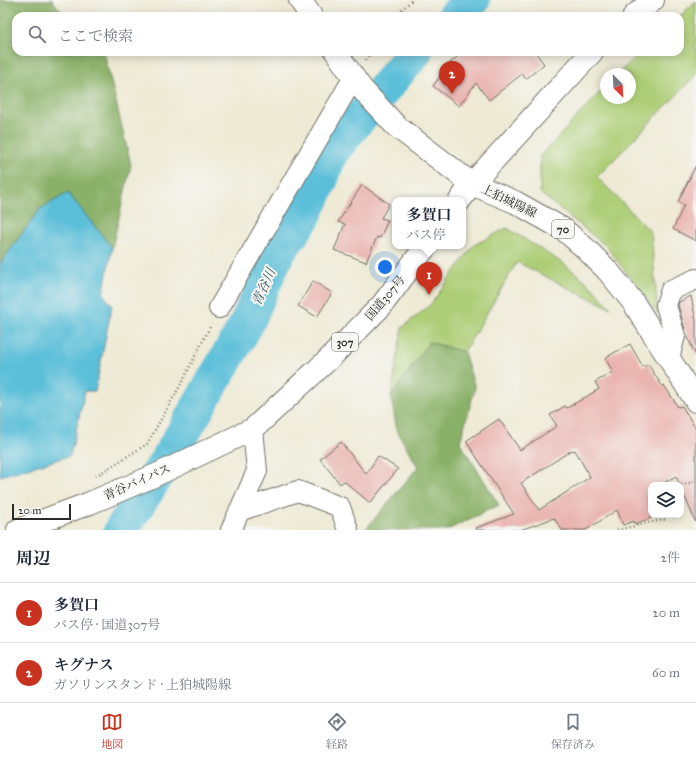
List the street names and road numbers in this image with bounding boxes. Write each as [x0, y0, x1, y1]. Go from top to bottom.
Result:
street label: 上狛城陽線 [479, 182, 539, 220]
road number: 70 [552, 220, 574, 238]
street label: 国道307号 [362, 273, 408, 323]
road number: 307 [332, 333, 358, 351]
street label: 青谷バイパス [101, 461, 173, 503]

